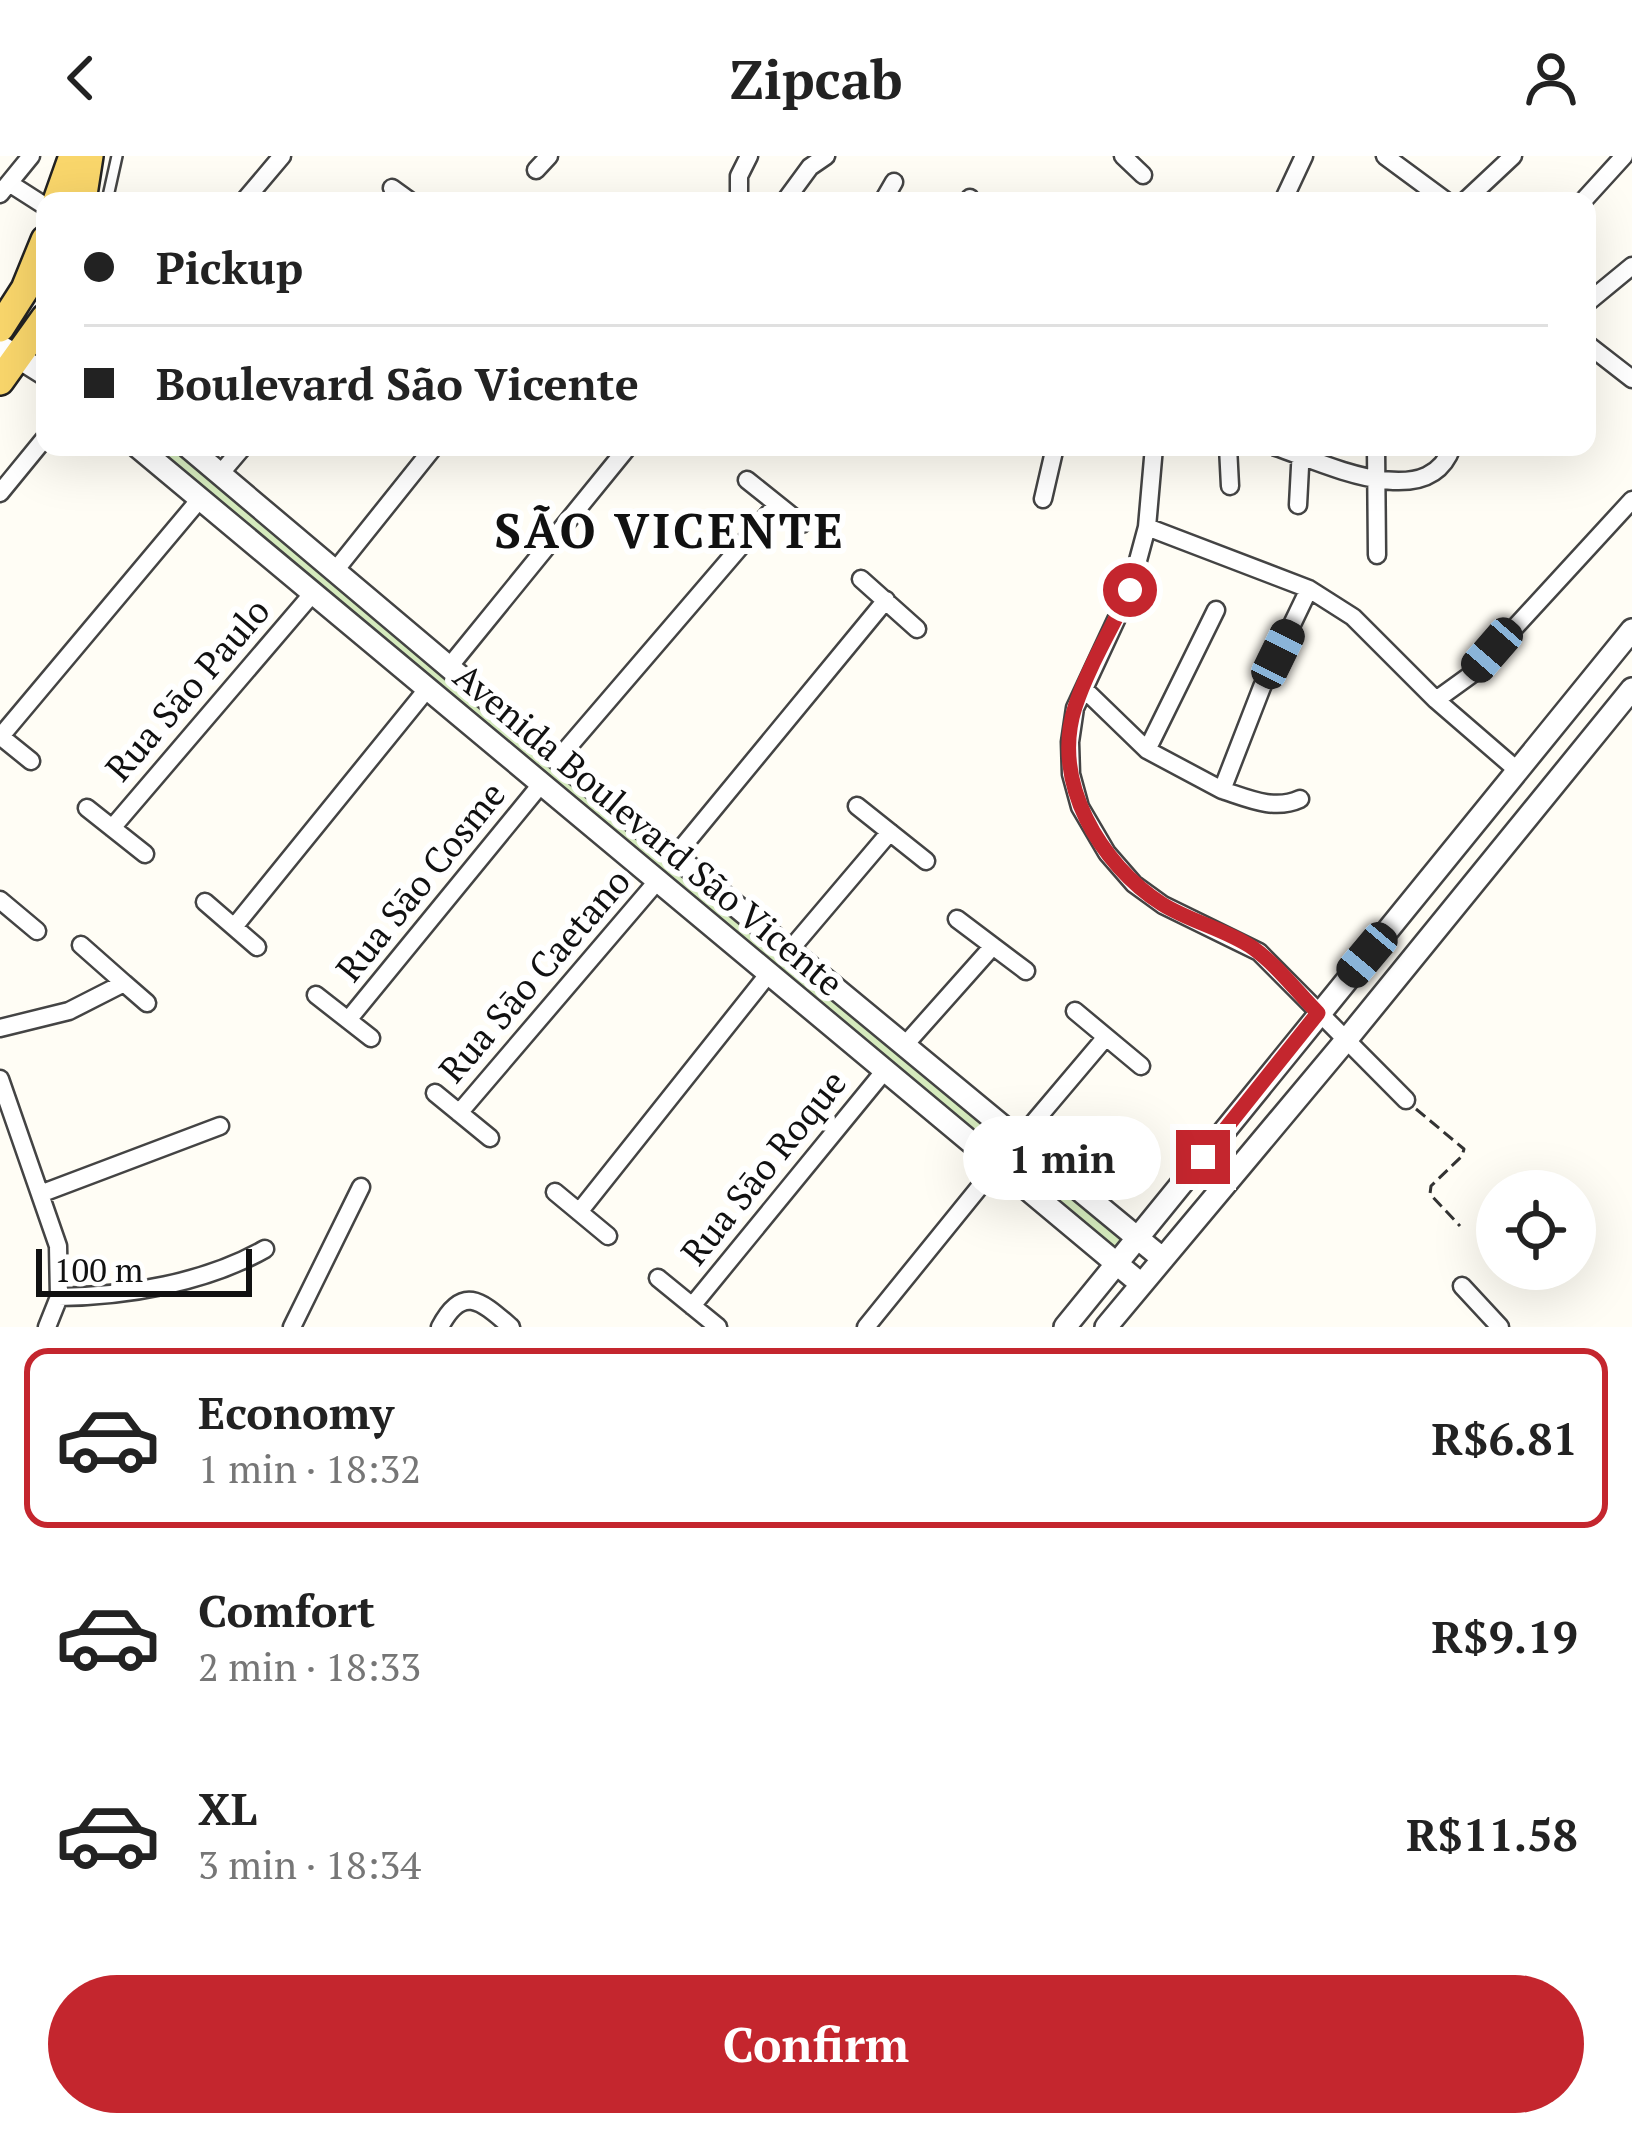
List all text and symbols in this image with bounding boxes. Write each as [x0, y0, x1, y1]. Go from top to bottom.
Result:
text: Zipcab [729, 43, 903, 114]
icon: back [48, 45, 114, 111]
icon: person [1518, 45, 1584, 111]
text: Pickup [156, 237, 303, 297]
text: Boulevard São Vicente [156, 353, 639, 413]
district label: SÃO VICENTE [494, 498, 846, 562]
route start [1103, 563, 1157, 617]
street label: Rua Sāo Paulo [95, 588, 279, 790]
car [1455, 611, 1529, 689]
car [1246, 614, 1310, 694]
street label: Avenida Boulevard São Vicente [445, 652, 853, 1006]
street label: Rua Sāo Cosme [325, 772, 515, 990]
street label: Rua Sāo Caetano [428, 858, 640, 1092]
car [1330, 916, 1404, 994]
street label: Rua Sāo Roque [670, 1060, 856, 1274]
callout: 1 min [963, 1115, 1161, 1199]
route end [1176, 1130, 1230, 1184]
text: 1 min [1009, 1132, 1115, 1184]
map controls [1476, 1170, 1596, 1290]
button: locate [1476, 1170, 1596, 1290]
scale bar [36, 1243, 252, 1296]
text: 100 m [54, 1248, 143, 1291]
text: Economy [198, 1382, 394, 1442]
icon: car [54, 1384, 162, 1492]
text: R$6.81 [1432, 1408, 1578, 1468]
text: 1 min · 18:32 [198, 1442, 421, 1494]
text: Comfort [198, 1580, 375, 1640]
icon: car [54, 1582, 162, 1690]
text: R$9.19 [1432, 1606, 1578, 1666]
text: 2 min · 18:33 [198, 1640, 421, 1692]
text: XL [198, 1778, 257, 1838]
icon: car [54, 1780, 162, 1888]
text: R$11.58 [1406, 1804, 1578, 1864]
text: 3 min · 18:34 [198, 1838, 421, 1890]
button: Confirm [48, 1975, 1584, 2113]

